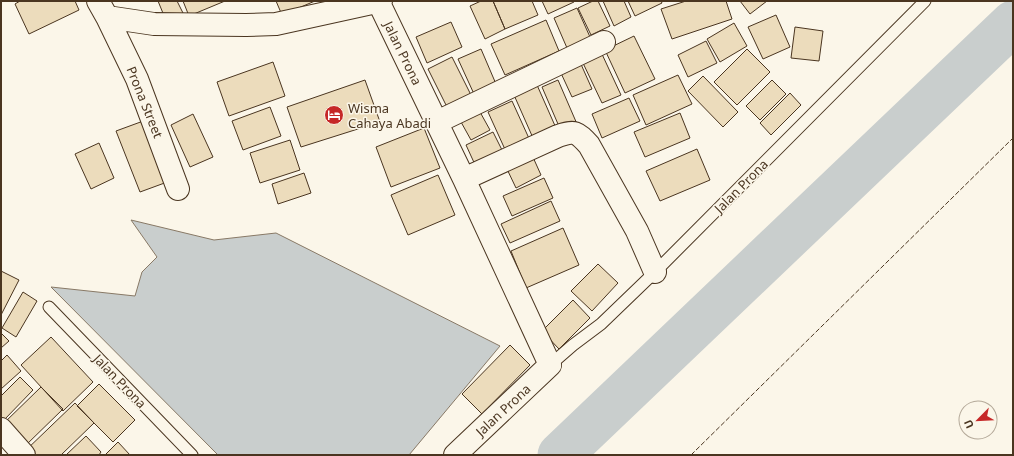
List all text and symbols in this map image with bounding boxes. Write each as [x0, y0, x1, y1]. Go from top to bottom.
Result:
street label: Jalan Prona [379, 16, 426, 88]
street label: Prona Street [122, 63, 168, 141]
place label: Wisma Cahaya Abadi [348, 99, 431, 132]
hotel icon: Wisma Cahaya Abadi [323, 104, 345, 126]
street label: Jalan Prona [709, 155, 772, 218]
street label: Jalan Prona [88, 348, 150, 412]
street label: Jalan Prona [470, 380, 534, 442]
north arrow [958, 400, 998, 440]
text: U [960, 417, 977, 431]

